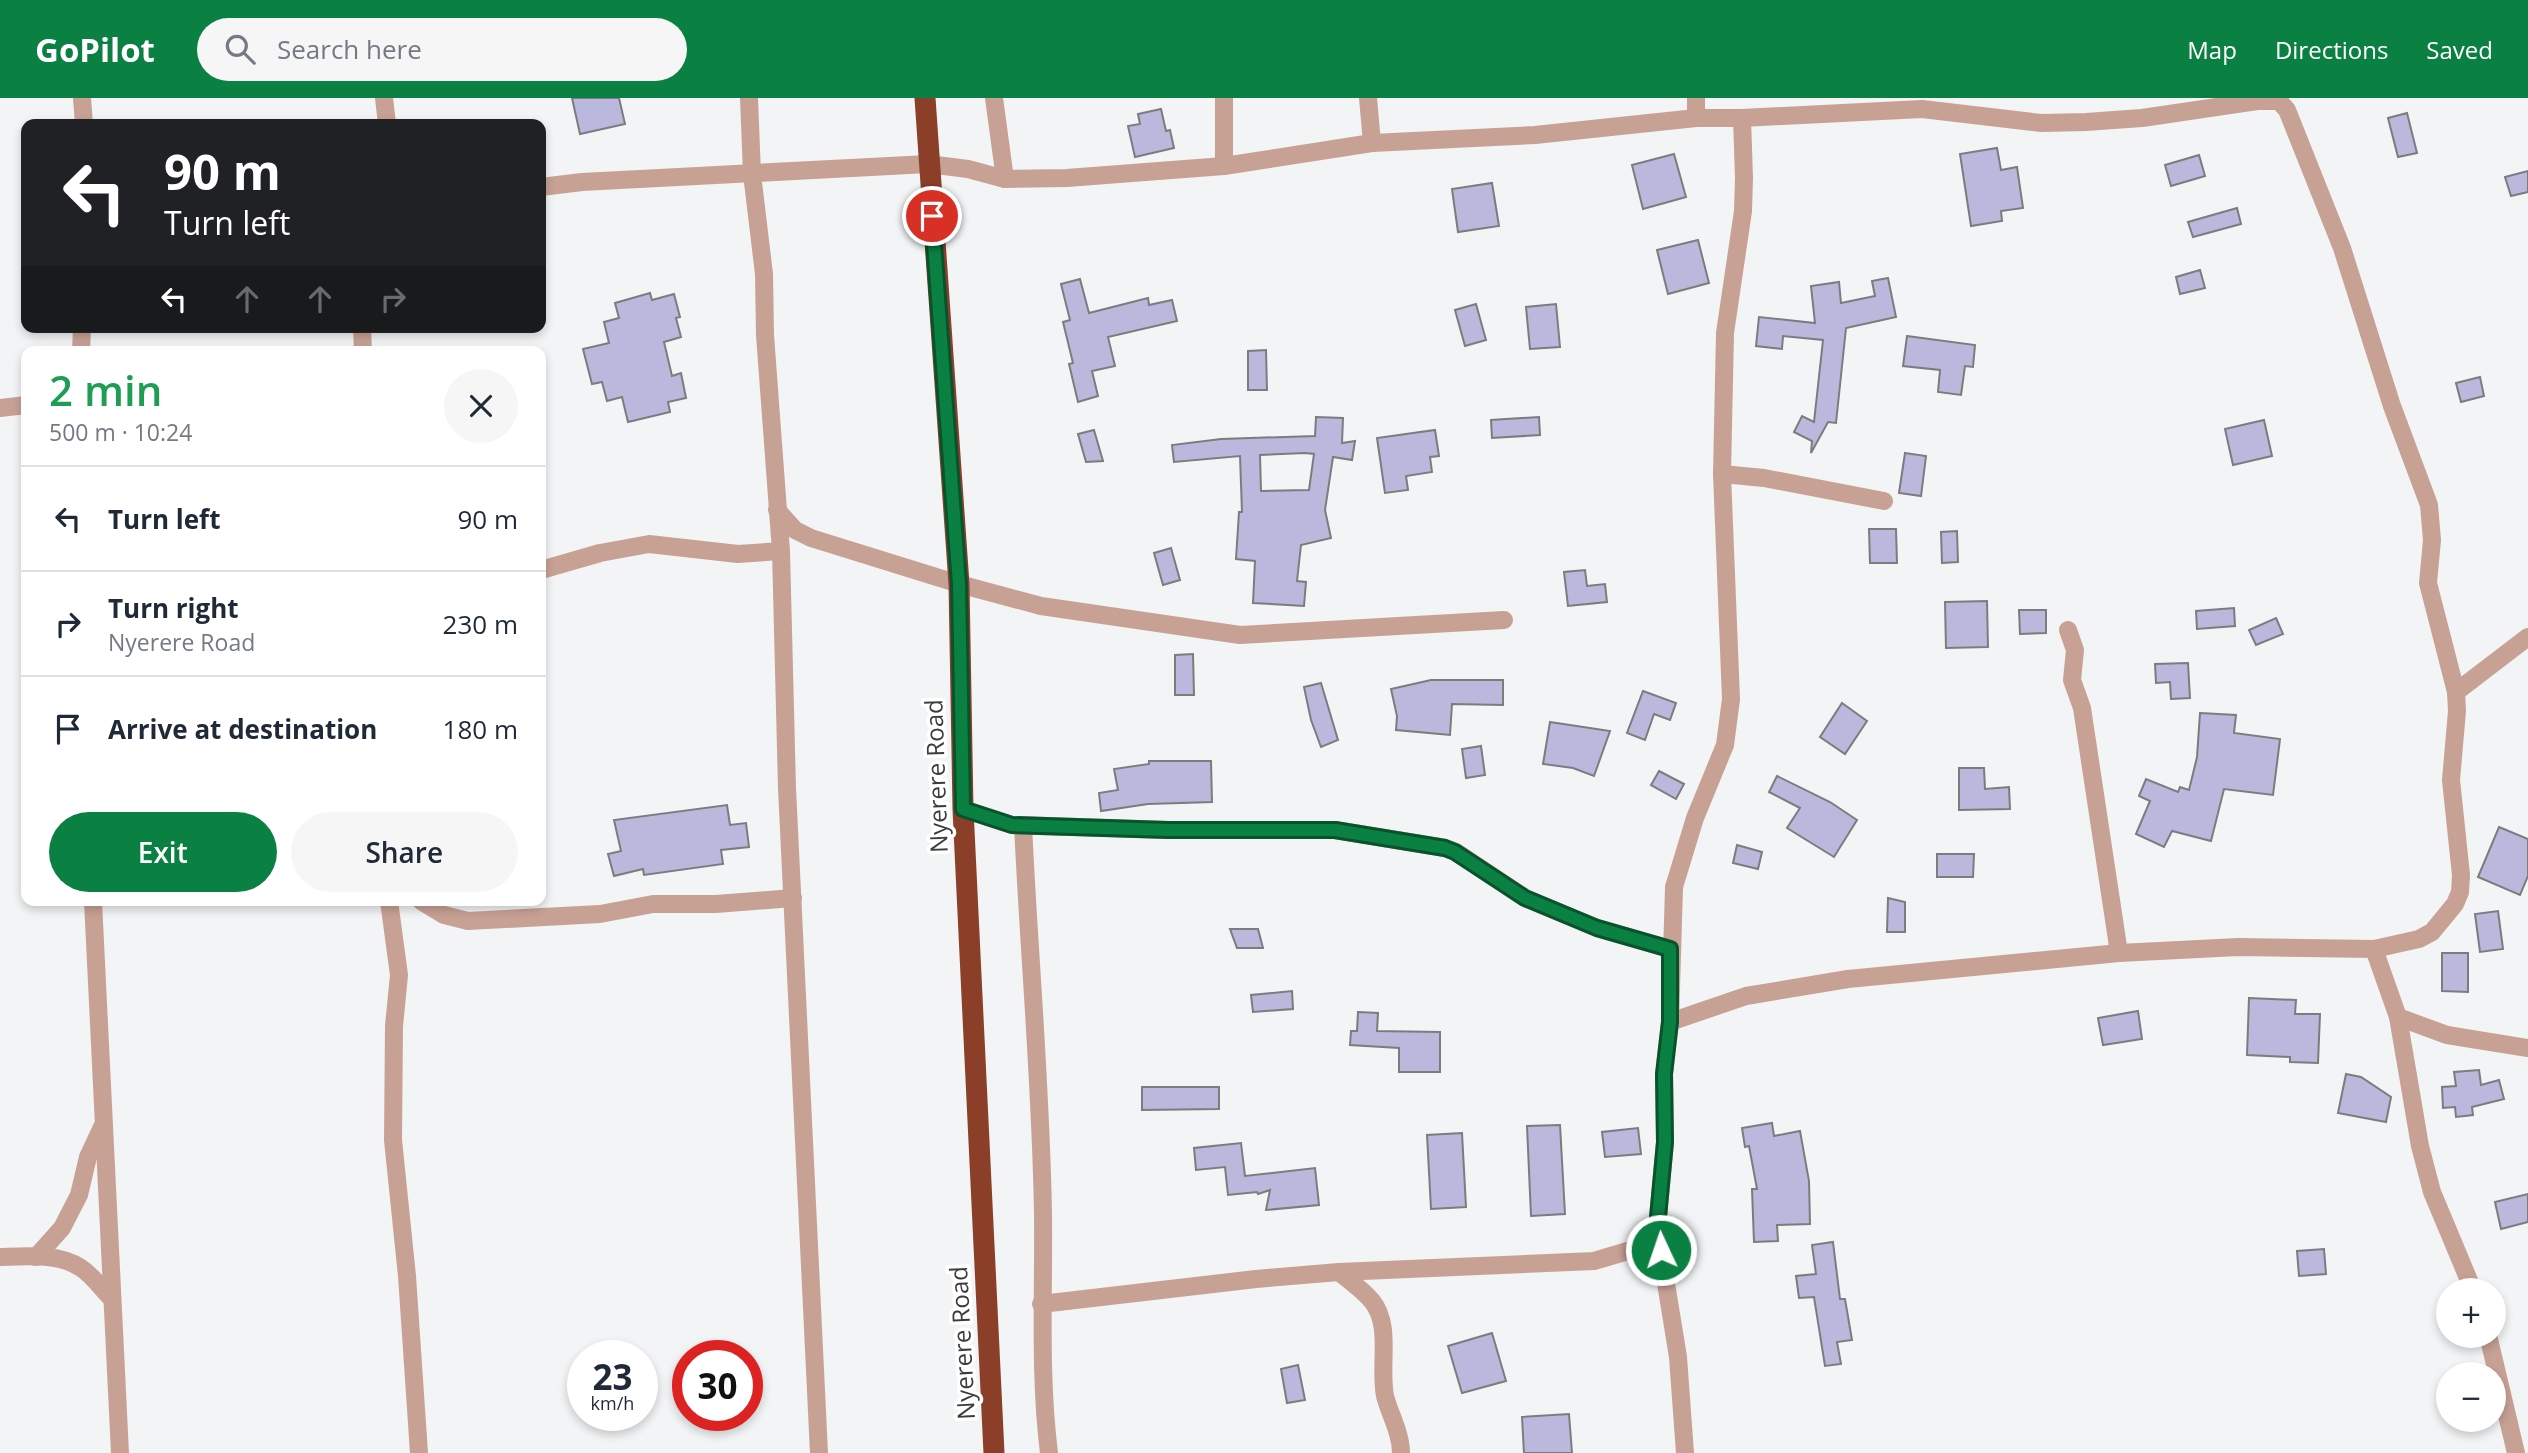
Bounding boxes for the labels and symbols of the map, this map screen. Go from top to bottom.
pin [902,186,962,246]
street label: Nyerere Road [916,699,955,853]
position arrow [1624,1213,1698,1287]
street label: Nyerere Road [941,1265,982,1421]
speed limit sign: 30 [672,1340,763,1431]

